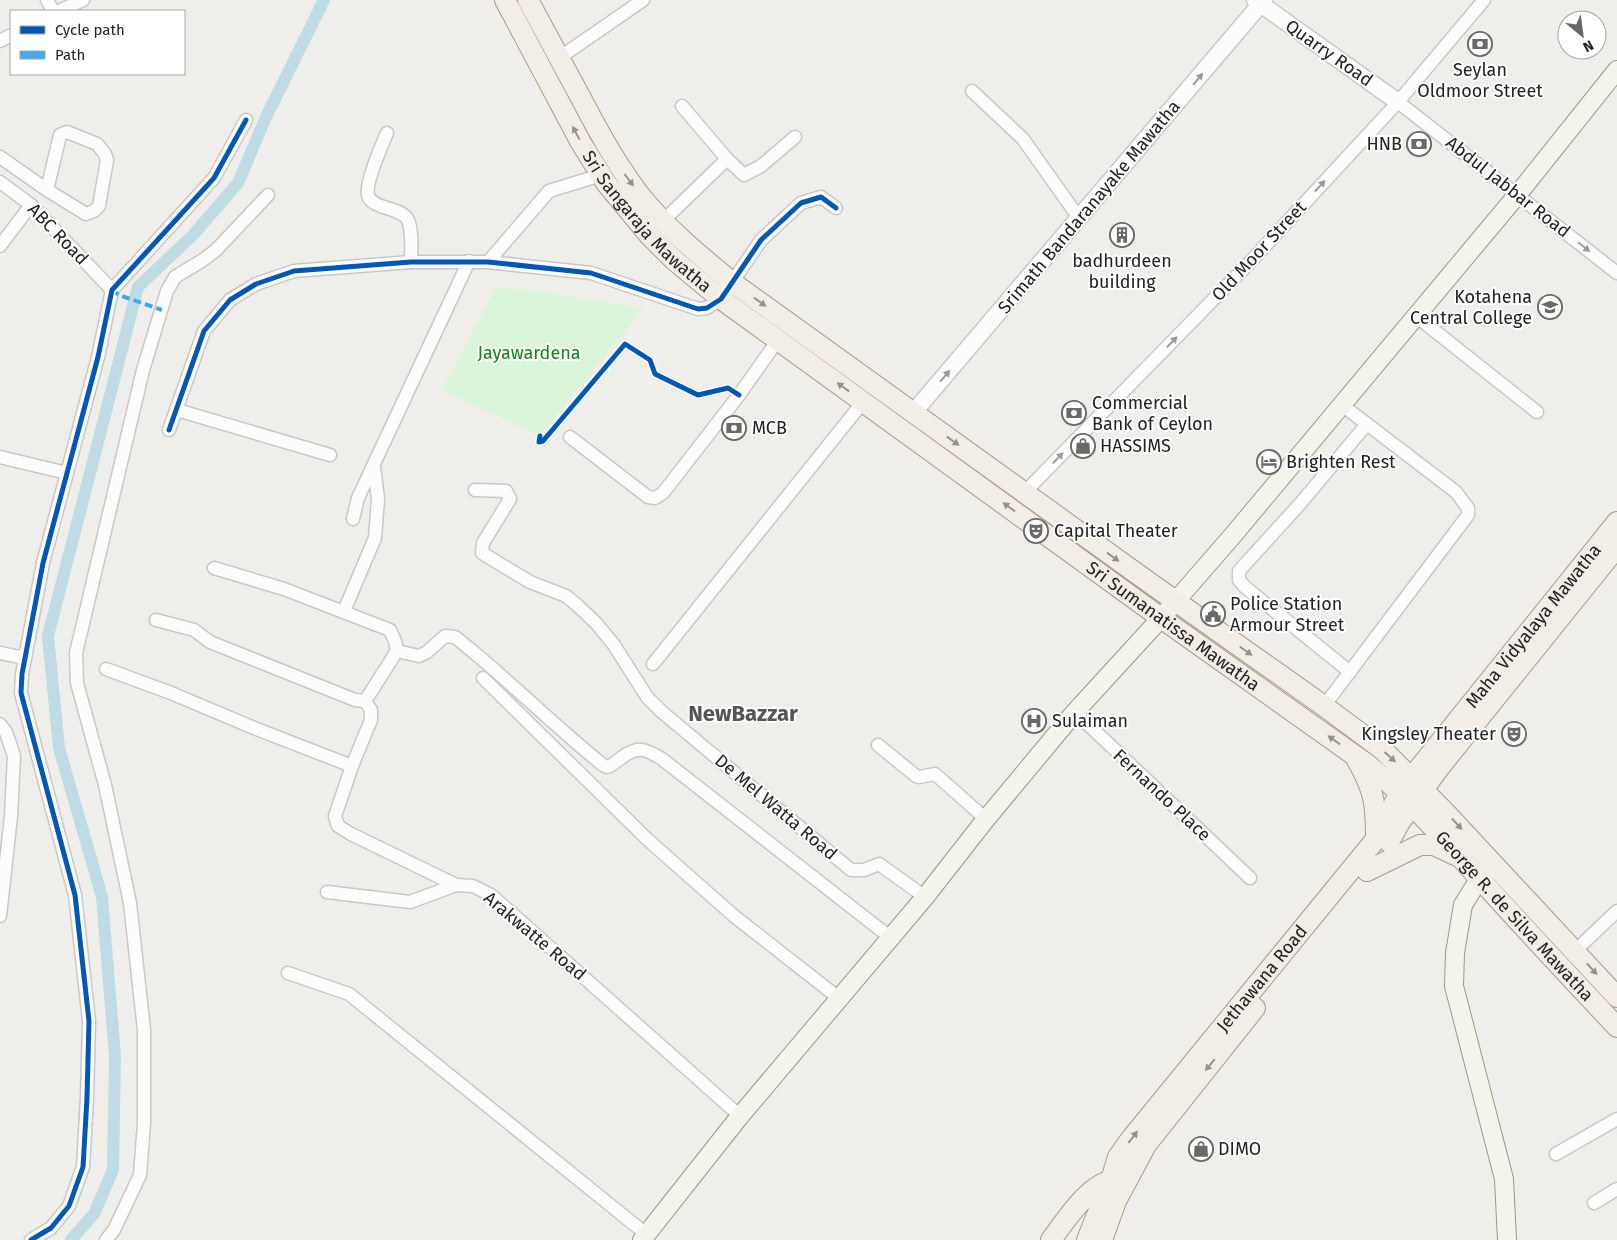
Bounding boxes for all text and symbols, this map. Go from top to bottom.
legend [10,10,185,75]
north arrow [1557,10,1607,60]
street label: Quarry Road [1281,15,1377,91]
text: Cycle path [55,21,125,39]
bank icon: Seylan Oldmoor Street [1467,31,1493,57]
text: N [1580,36,1596,56]
text: Path [55,46,85,64]
place label: Seylan Oldmoor Street [1417,59,1543,102]
one-way arrow [1192,72,1203,85]
street label: Srimath Bandaranayake Mawatha [993,96,1185,318]
one-way arrow [572,126,580,140]
bank icon: HNB [1406,131,1432,157]
street label: Abdul Jabbar Road [1441,132,1575,242]
place label: HNB [1367,133,1402,155]
street label: Sri Sangaraja Mawatha [577,146,716,297]
one-way arrow [623,173,634,186]
one-way arrow [1314,180,1326,192]
street label: Old Moor Street [1207,196,1311,306]
street label: ABC Road [23,198,93,270]
building icon: badhurdeen building [1109,222,1135,248]
one-way arrow [1577,241,1590,252]
place label: badhurdeen building [1072,250,1172,293]
place label: Kotahena Central College [1410,286,1532,329]
school or university icon: Kotahena Central College [1537,294,1563,320]
one-way arrow [753,297,767,307]
one-way arrow [1166,336,1178,348]
park label: Jayawardena [477,342,581,364]
one-way arrow [939,370,951,382]
one-way arrow [836,382,850,392]
place label: Commercial Bank of Ceylon [1092,392,1213,435]
bank icon: Commercial Bank of Ceylon [1061,400,1087,426]
bank icon: MCB [721,415,747,441]
place label: MCB [752,417,787,439]
shop icon: HASSIMS [1070,433,1096,459]
place label: HASSIMS [1100,435,1171,457]
one-way arrow [946,436,960,446]
hotel icon: Brighten Rest [1256,449,1282,475]
place label: Brighten Rest [1286,451,1396,473]
one-way arrow [1052,452,1064,464]
one-way arrow [1002,503,1015,513]
theatre icon: Capital Theater [1023,518,1049,544]
place label: Capital Theater [1054,520,1178,542]
street label: Maha Vidyalaya Mawatha [1461,540,1606,712]
one-way arrow [1106,551,1119,562]
street label: Sri Sumanatissa Mawatha [1082,557,1264,696]
place label: Police Station Armour Street [1230,593,1345,636]
public building icon: Police Station Armour Street [1200,601,1226,627]
one-way arrow [1239,646,1252,656]
district label: NewBazzar [688,700,798,727]
hospital icon: Sulaiman [1021,708,1047,734]
place label: Sulaiman [1052,710,1128,732]
theatre icon: Kingsley Theater [1501,721,1527,747]
place label: Kingsley Theater [1361,723,1496,745]
one-way arrow [1327,735,1341,745]
street label: Fernando Place [1109,744,1215,846]
street label: De Mel Watta Road [710,749,842,865]
one-way arrow [1384,751,1396,763]
one-way arrow [1451,818,1463,830]
street label: George R. de Silva Mawatha [1431,826,1598,1006]
street label: Arakwatte Road [479,887,591,985]
street label: Jethawana Road [1212,921,1312,1036]
one-way arrow [1586,963,1597,976]
one-way arrow [1205,1058,1215,1072]
one-way arrow [1127,1131,1138,1144]
shop icon: DIMO [1188,1136,1214,1162]
place label: DIMO [1218,1138,1261,1160]

